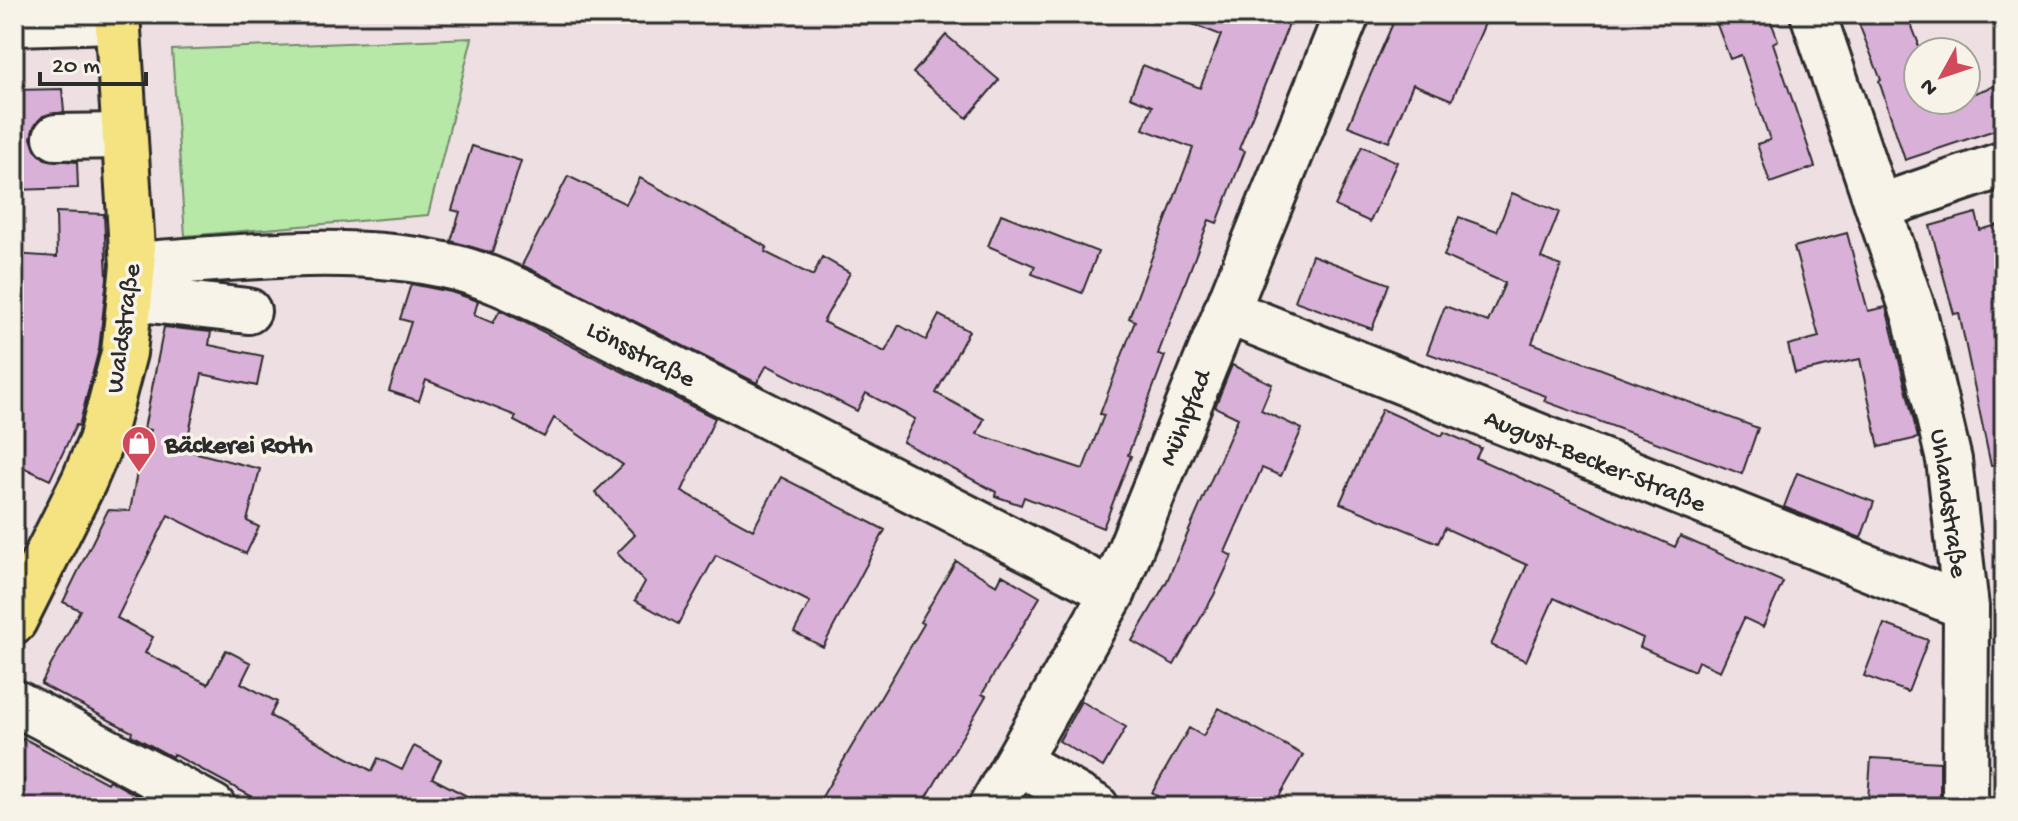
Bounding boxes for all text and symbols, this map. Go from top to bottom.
scale bar [40,36,146,86]
north arrow [1902,36,1982,116]
text: 20 m [52,53,100,82]
text: N [1915,72,1944,100]
street label: Waldstraße [101,261,150,395]
street label: Lönsstraße [580,315,700,397]
street label: Mühlpfad [1154,365,1221,471]
street label: August-Becker-Straße [1479,405,1710,522]
shop icon: Bäckerei Roth [120,424,158,474]
street label: Uhlandstraße [1921,427,1972,581]
place label: Bäckerei Roth [164,432,313,463]

